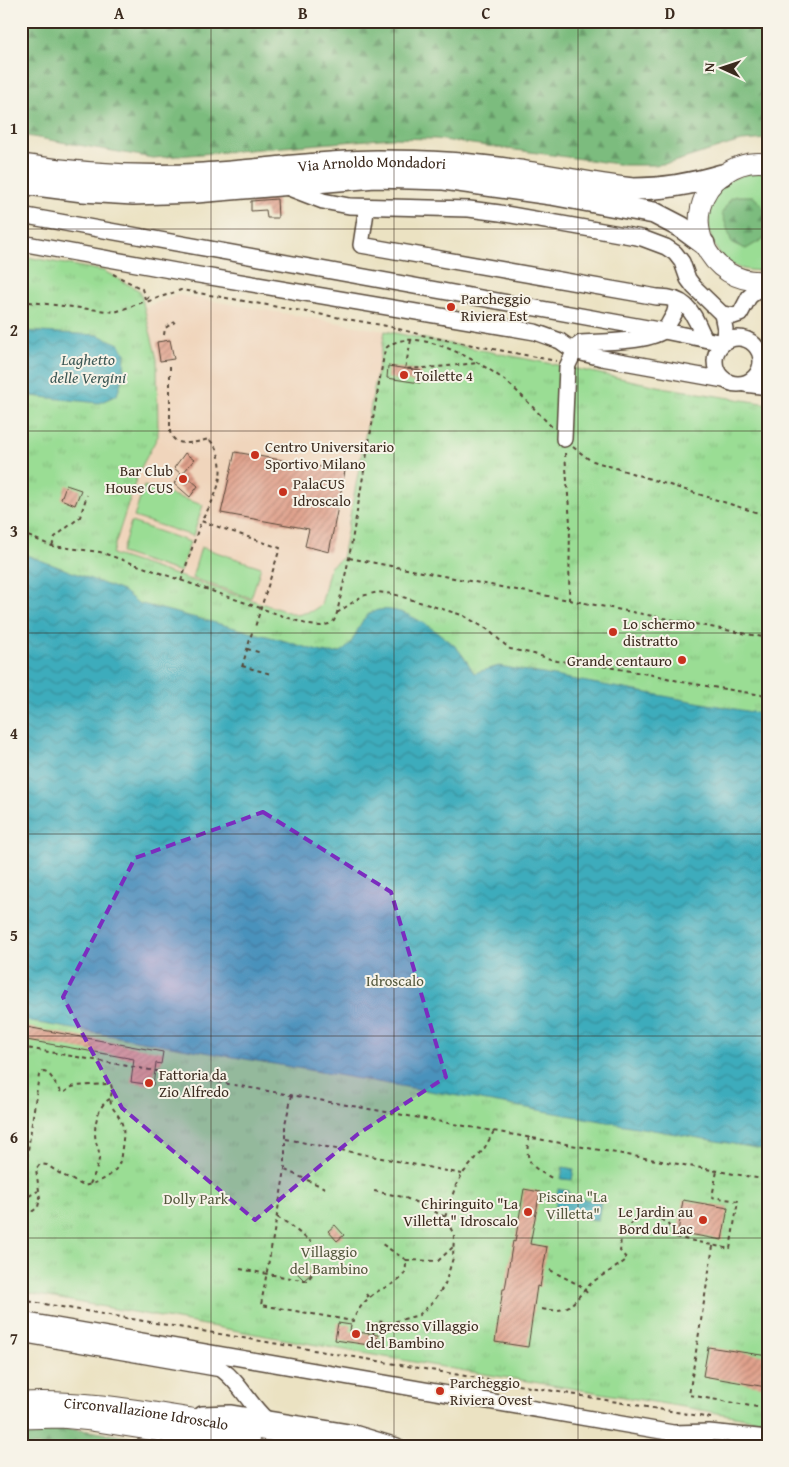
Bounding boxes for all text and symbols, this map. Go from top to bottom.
text: A [114,1,125,25]
text: B [298,1,308,25]
text: C [481,1,491,25]
text: D [665,1,675,25]
north arrow [696,42,746,92]
text: N [699,61,719,73]
text: 1 [10,116,18,140]
street label: Via Arnoldo Mondadori [297,150,447,176]
place label: Parcheggio Riviera Est [461,288,531,326]
marker: Parcheggio Riviera Est [445,301,457,313]
text: 2 [10,318,18,342]
water label: Laghetto delle Vergini [50,347,126,389]
place label: Toilette 4 [414,365,473,386]
marker: Toilette 4 [398,369,410,381]
place label: Centro Universitario Sportivo Milano [265,436,395,474]
marker: Centro Universitario Sportivo Milano [249,449,261,461]
place label: Bar Club House CUS [106,460,173,498]
marker: Bar Club House CUS [177,473,189,485]
place label: PalaCUS Idroscalo [293,473,351,511]
marker: PalaCUS Idroscalo [277,486,289,498]
text: 3 [10,519,18,543]
place label: Lo schermo distratto [623,613,696,651]
marker: Lo schermo distratto [607,626,619,638]
place label: Grande centauro [567,650,672,671]
marker: Grande centauro [676,654,688,666]
text: 4 [10,721,18,745]
text: 5 [10,923,18,947]
park label: Idroscalo [366,970,424,991]
place label: Fattoria da Zio Alfredo [159,1064,229,1102]
marker: Fattoria da Zio Alfredo [143,1077,155,1089]
text: 6 [10,1125,18,1149]
park label: Piscina "La Villetta" [539,1186,607,1224]
park label: Dolly Park [164,1188,229,1209]
place label: Chiringuito "La Villetta" Idroscalo [403,1193,518,1231]
place label: Le Jardin au Bord du Lac [618,1201,694,1239]
marker: Chiringuito "La Villetta" Idroscalo [522,1206,534,1218]
marker: Le Jardin au Bord du Lac [697,1214,709,1226]
park label: Villaggio del Bambino [290,1241,369,1279]
place label: Ingresso Villaggio del Bambino [366,1315,479,1353]
text: 7 [10,1326,18,1350]
marker: Ingresso Villaggio del Bambino [350,1328,362,1340]
place label: Parcheggio Riviera Ovest [450,1372,533,1410]
marker: Parcheggio Riviera Ovest [434,1385,446,1397]
street label: Circonvallazione Idroscalo [63,1391,230,1435]

